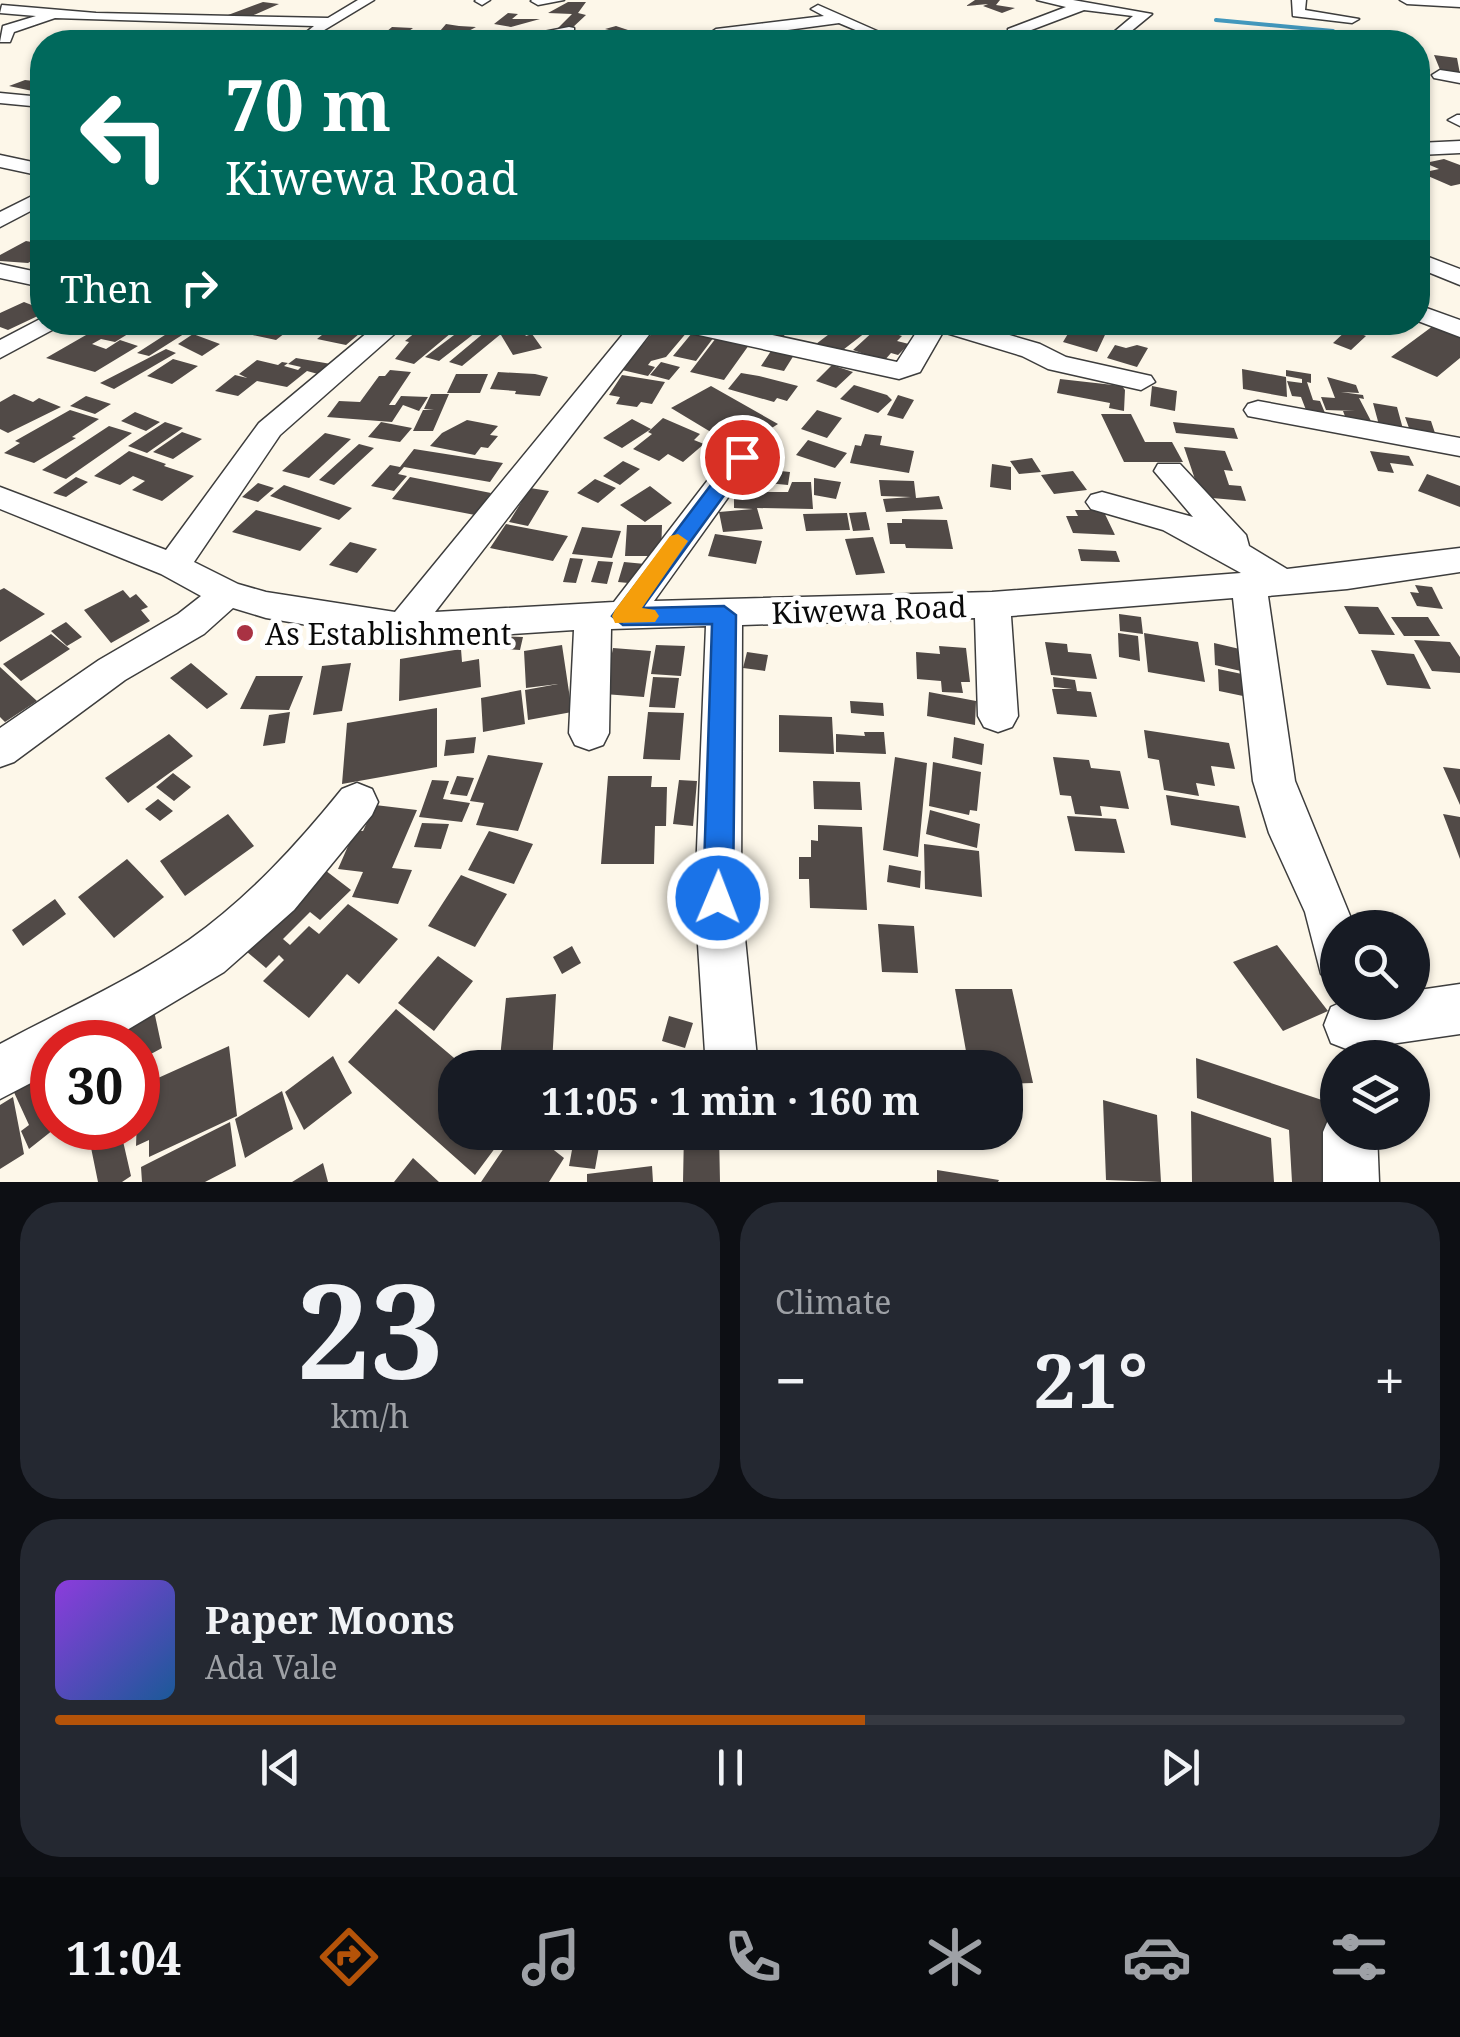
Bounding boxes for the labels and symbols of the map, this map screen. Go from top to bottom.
pin [700,415,785,500]
street label: Kiwewa Road [771,585,967,633]
place label: As Establishment [265,613,511,654]
marker: As Establishment [234,622,256,644]
position arrow [666,846,770,950]
speed limit sign: 30 [30,1020,160,1150]

